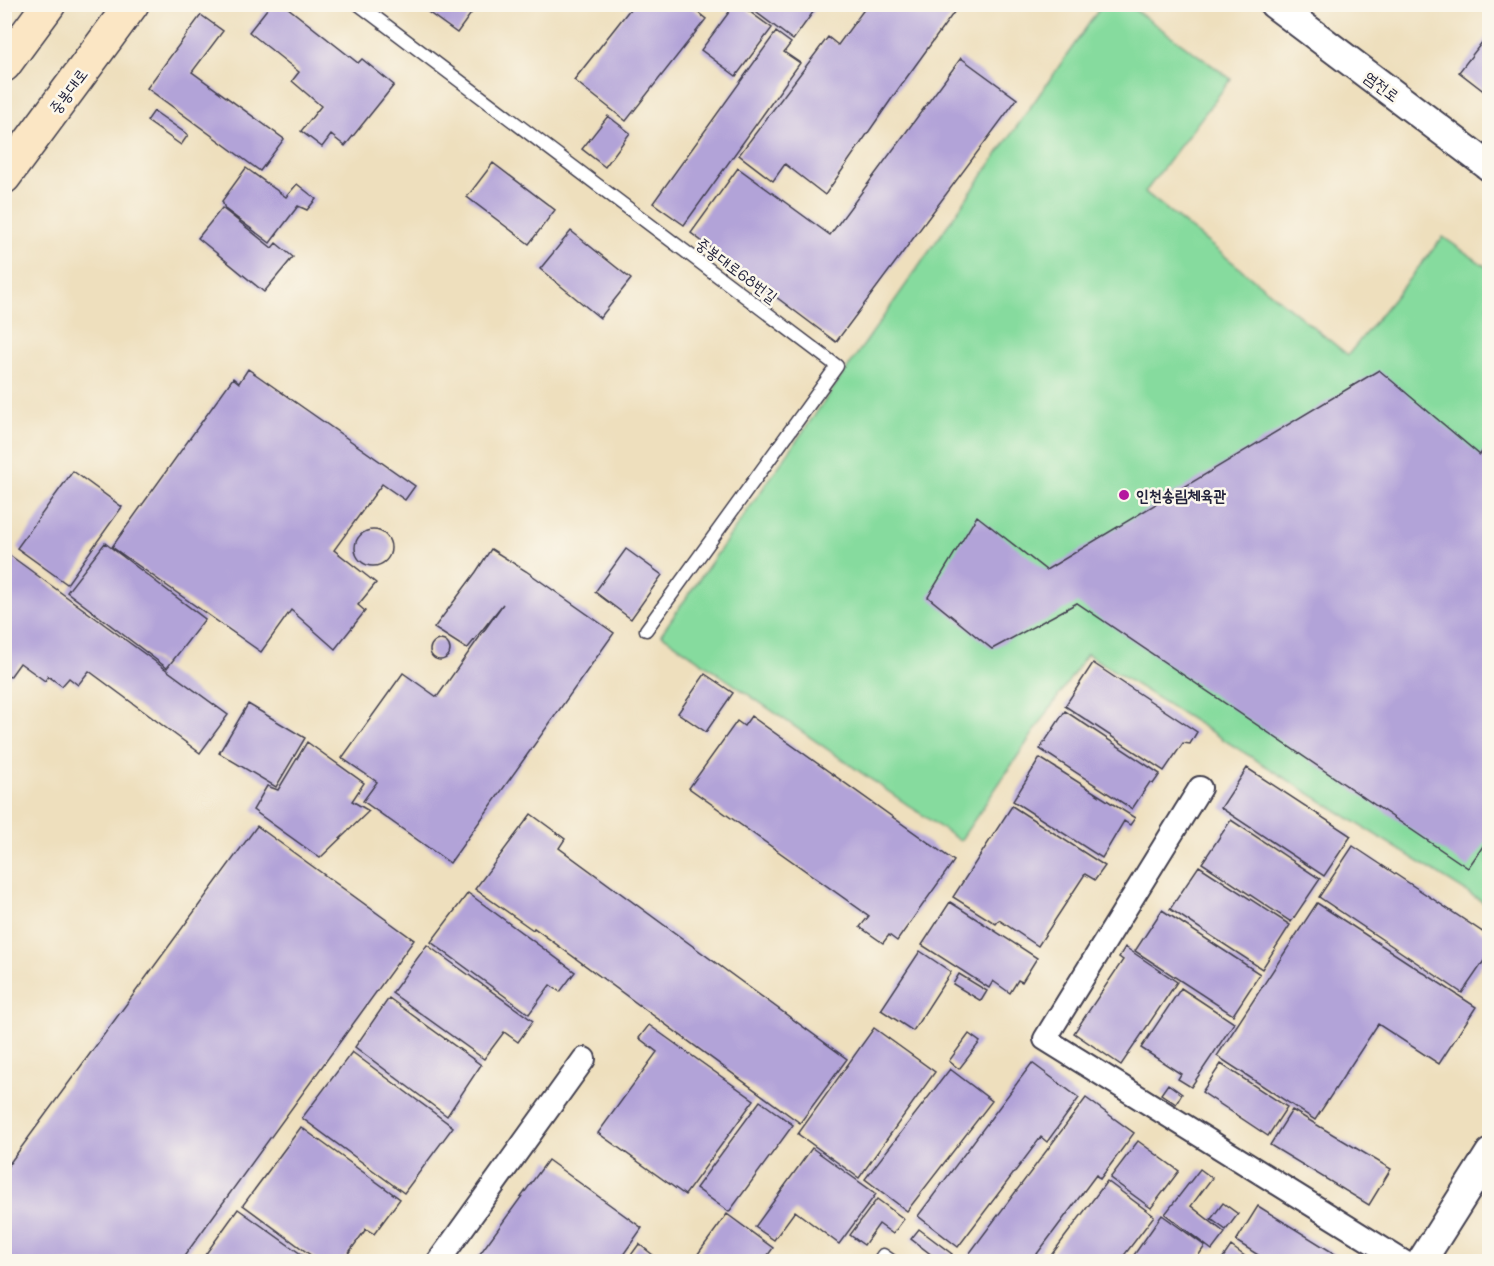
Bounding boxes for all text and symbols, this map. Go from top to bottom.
street label: 중봉대로 [44,64,91,118]
street label: 염전로 [1361,66,1404,106]
street label: 중봉대로68번길 [692,232,782,307]
place label: 인천송림체육관 [1136,484,1226,505]
marker: 인천송림체육관 [1117,488,1131,502]

